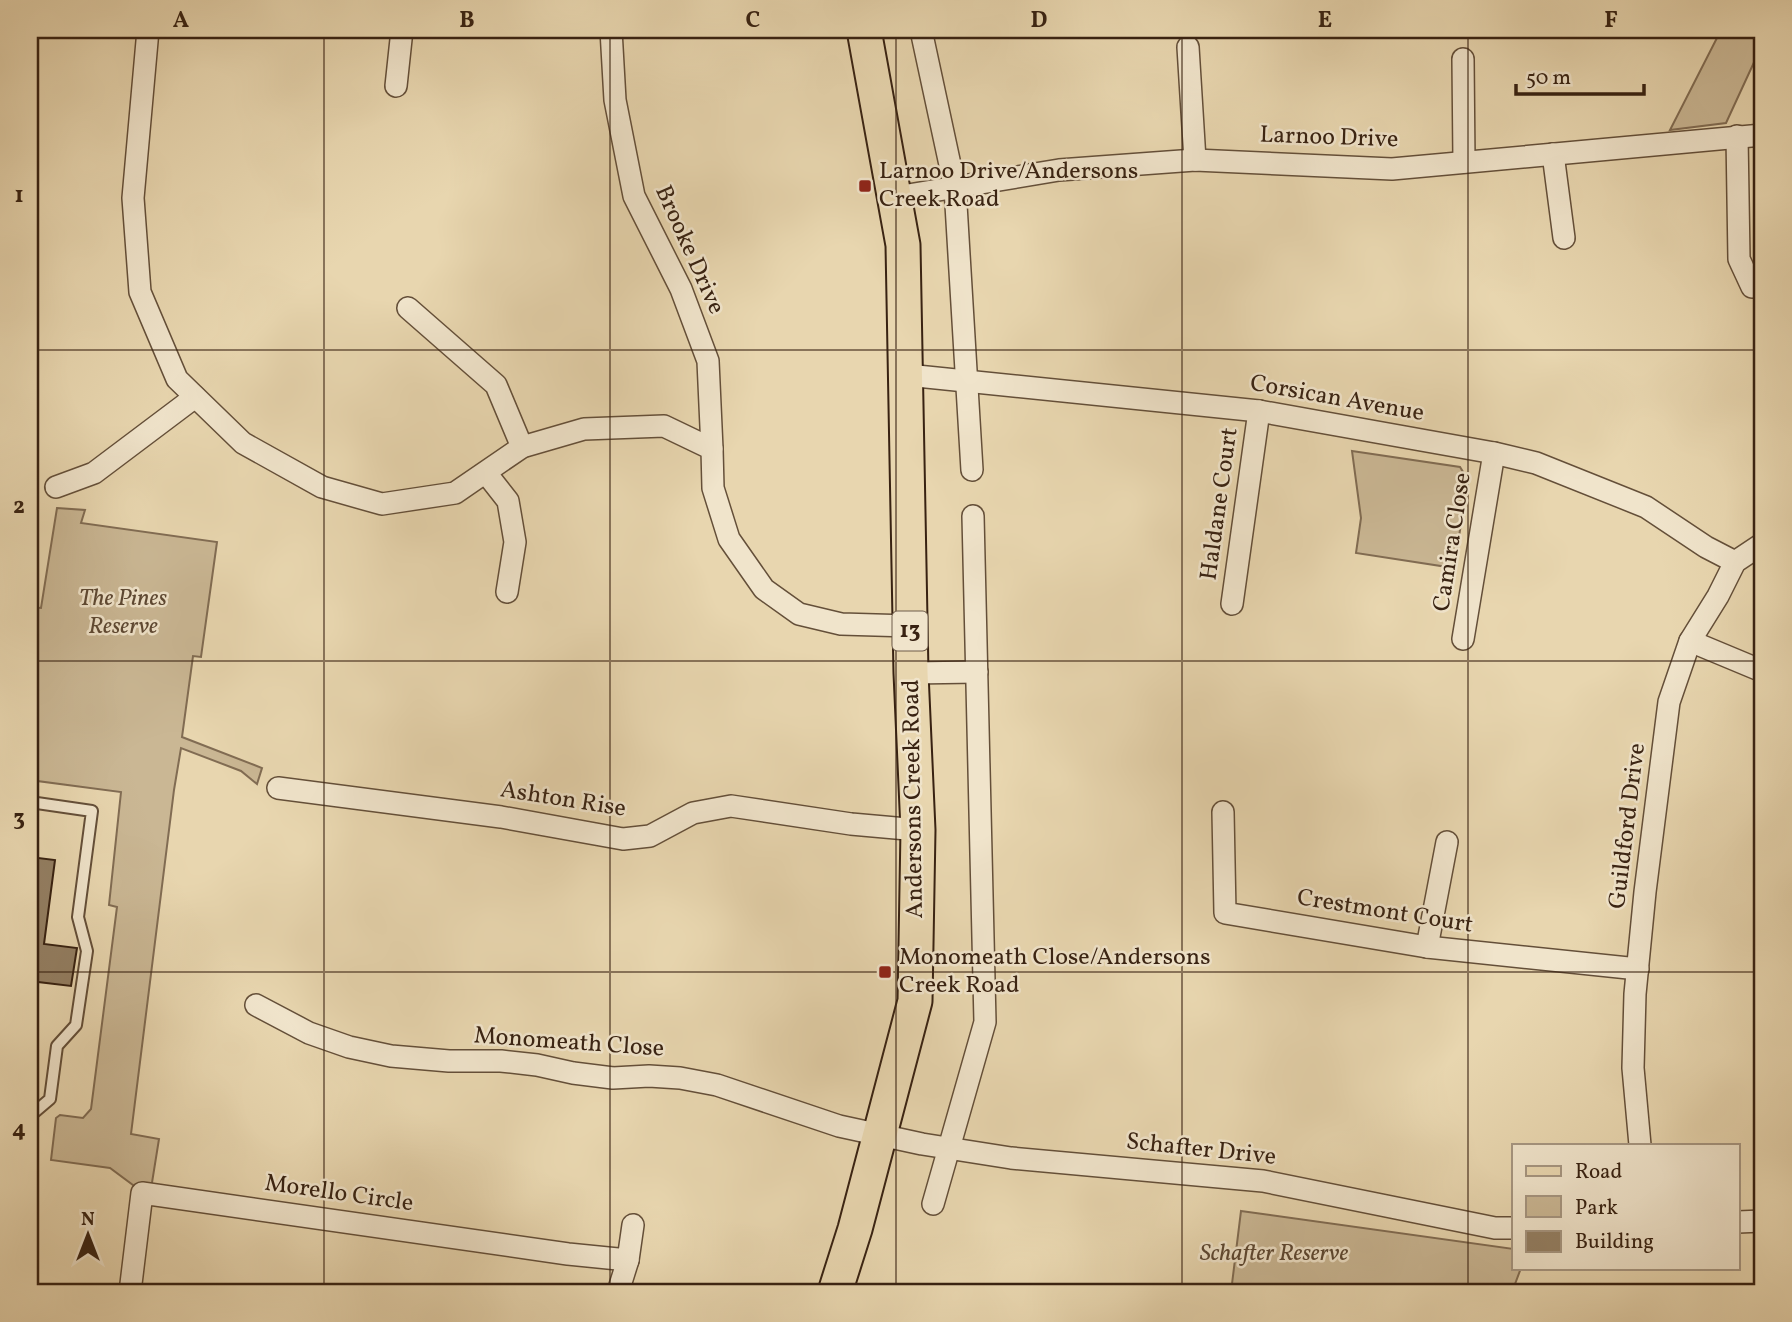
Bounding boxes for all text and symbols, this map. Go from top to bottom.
text: A [173,5,189,37]
text: B [459,5,475,37]
text: C [746,5,760,37]
text: D [1031,5,1048,37]
text: E [1318,5,1332,37]
text: F [1604,5,1618,37]
scale bar [1516,52,1643,96]
text: 50 m [1526,64,1571,93]
street label: Larnoo Drive [1259,119,1399,157]
place label: Larnoo Drive/Andersons Creek Road [879,155,1138,217]
marker: Larnoo Drive/Andersons Creek Road [857,178,873,194]
text: 1 [14,180,24,212]
street label: Brooke Drive [645,180,733,320]
street label: Corsican Avenue [1247,367,1427,431]
street label: Haldane Court [1192,426,1248,582]
street label: Camira Close [1425,470,1481,614]
text: 2 [13,491,25,523]
park label: The Pines Reserve [79,582,167,644]
road number: 13 [892,611,928,650]
street label: Andersons Creek Road [895,679,933,919]
street label: Guildford Drive [1601,741,1655,911]
street label: Ashton Rise [498,773,628,827]
text: 3 [13,803,25,835]
street label: Crestmont Court [1295,881,1475,943]
place label: Monomeath Close/Andersons Creek Road [899,941,1210,1003]
marker: Monomeath Close/Andersons Creek Road [877,964,893,980]
street label: Monomeath Close [473,1019,665,1067]
text: 4 [12,1114,26,1146]
street label: Schafter Drive [1124,1125,1278,1175]
legend [1512,1144,1740,1270]
text: Road [1575,1158,1622,1187]
street label: Morello Circle [263,1167,415,1221]
text: Park [1575,1194,1618,1223]
north arrow [52,1200,122,1270]
text: N [81,1207,95,1233]
text: Building [1575,1228,1654,1257]
park label: Schafter Reserve [1200,1237,1349,1271]

